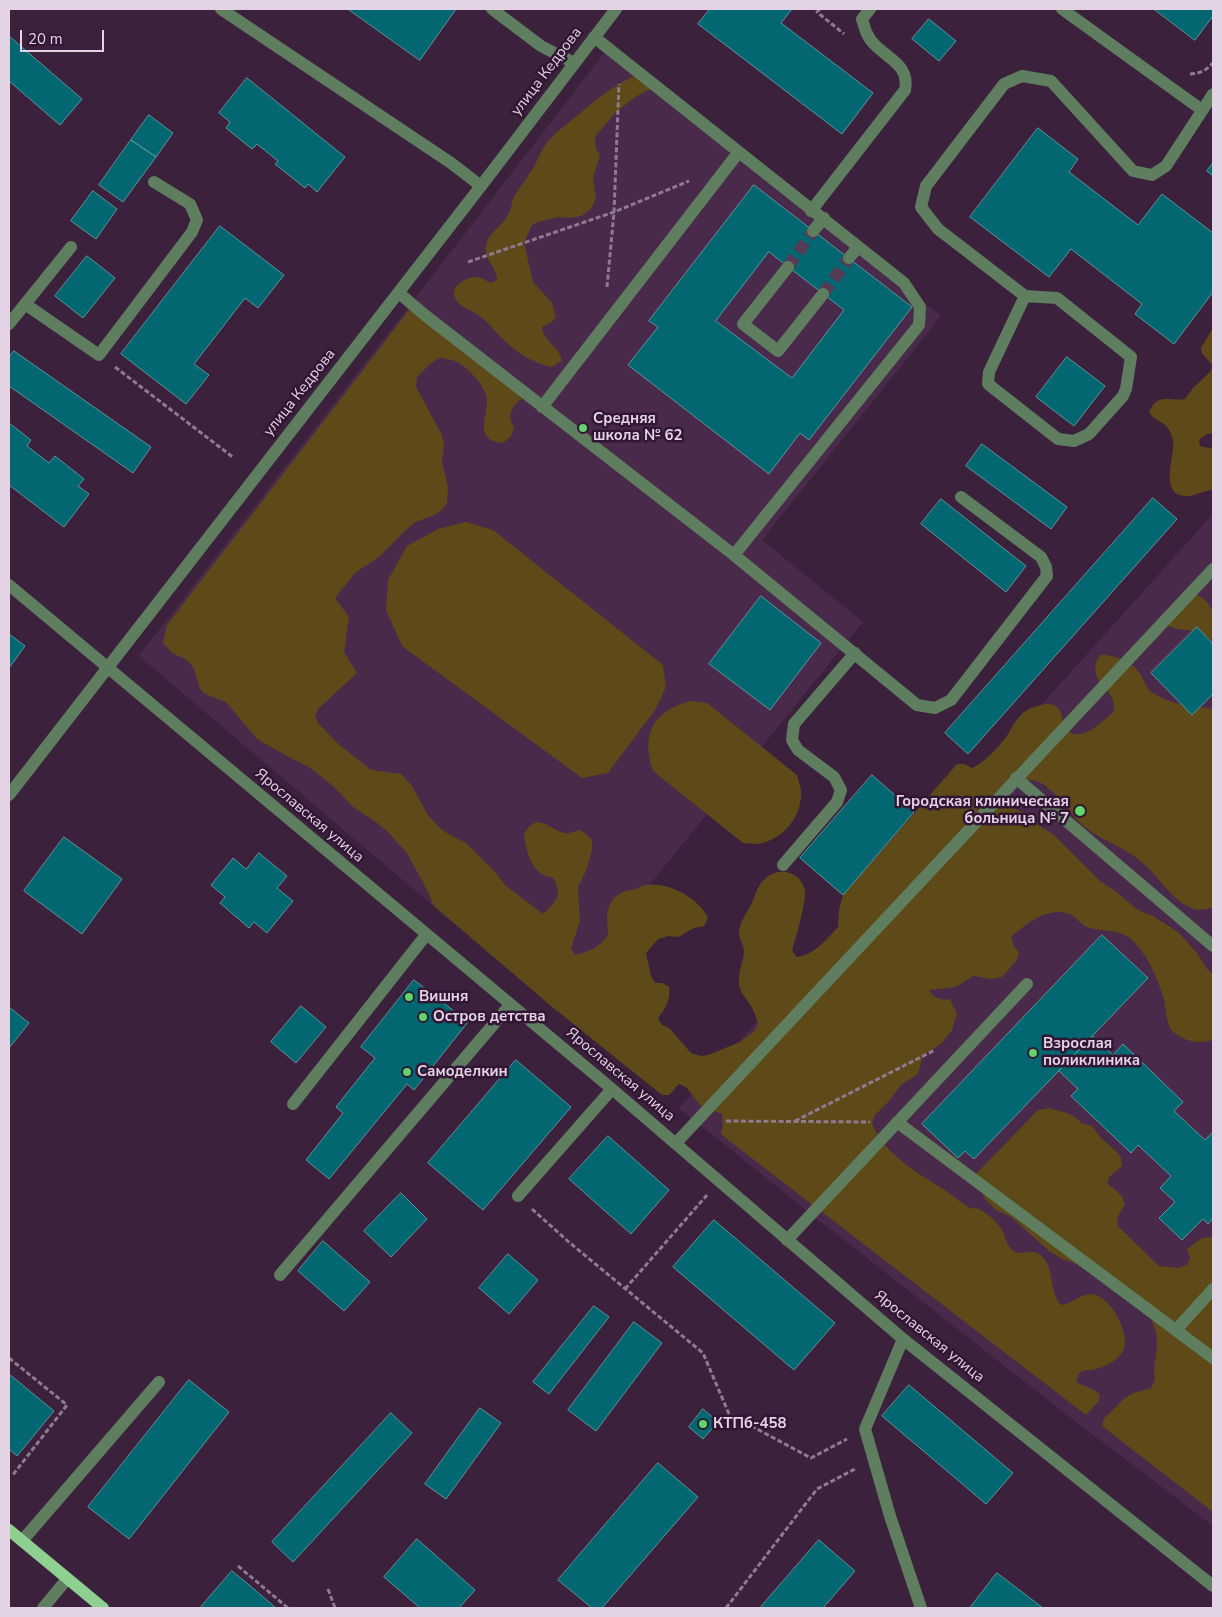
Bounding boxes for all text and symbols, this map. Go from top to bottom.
scale bar [22,20,106,52]
street label: улица Кедрова [508,24,586,120]
text: 20 m [28,29,63,49]
street label: улица Кедрова [260,346,340,440]
place label: Средняя школа № 62 [593,410,683,445]
marker: Средняя школа № 62 [577,422,589,434]
street label: Ярославская улица [251,765,367,867]
place label: Городская клиническая больница № 7 [896,793,1069,828]
marker: Городская клиническая больница № 7 [1073,804,1087,818]
place label: Вишня [419,988,468,1006]
marker: Вишня [403,991,415,1003]
place label: Остров детства [433,1008,546,1026]
marker: Остров детства [417,1011,429,1023]
street label: Ярославская улица [562,1024,678,1126]
place label: Взрослая поликлиника [1043,1035,1140,1070]
marker: Взрослая поликлиника [1027,1047,1039,1059]
place label: Самоделкин [417,1063,508,1081]
marker: Самоделкин [401,1066,413,1078]
street label: Ярославская улица [870,1287,988,1387]
place label: КТПб-458 [713,1415,787,1433]
marker: КТПб-458 [697,1418,709,1430]

